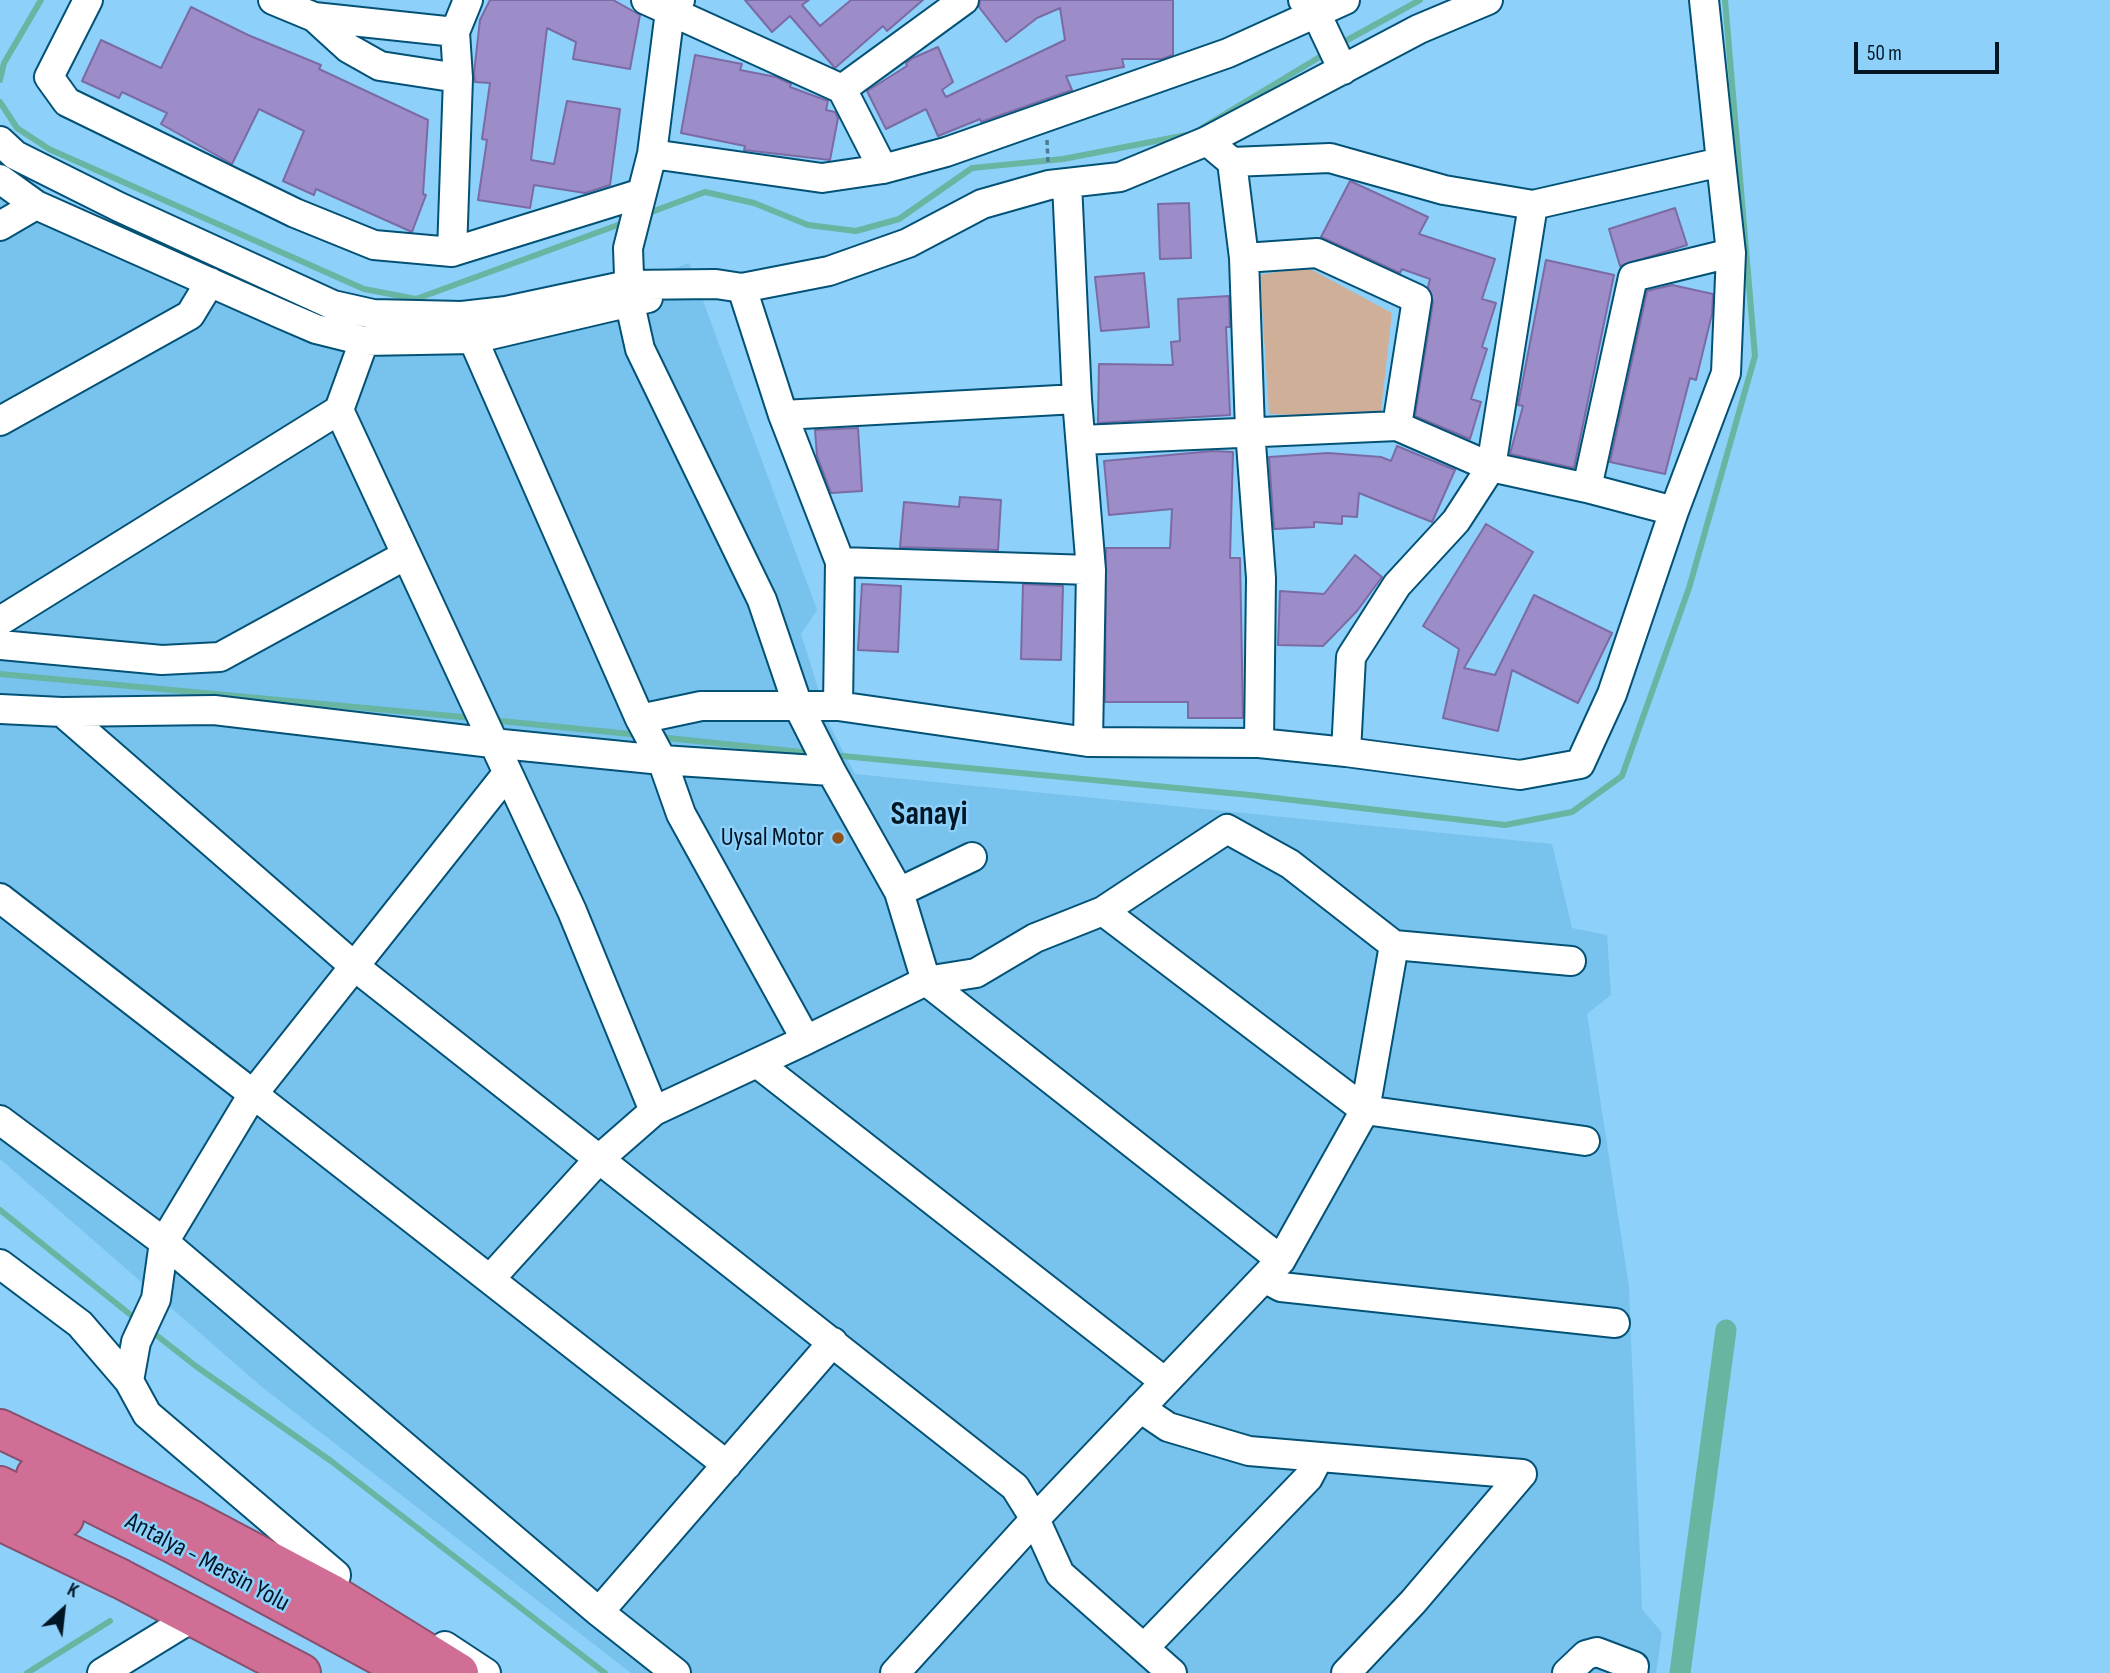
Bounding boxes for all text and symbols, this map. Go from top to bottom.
scale bar [1858,28,2003,72]
text: 50 m [1867,41,1902,66]
district label: Sanayi [891,796,967,836]
place label: Uysal Motor [721,822,824,854]
marker: Uysal Motor [830,830,846,846]
street label: Antalya - Mersin Yolu [120,1507,294,1619]
north arrow [28,1575,98,1645]
text: K [63,1578,82,1603]

